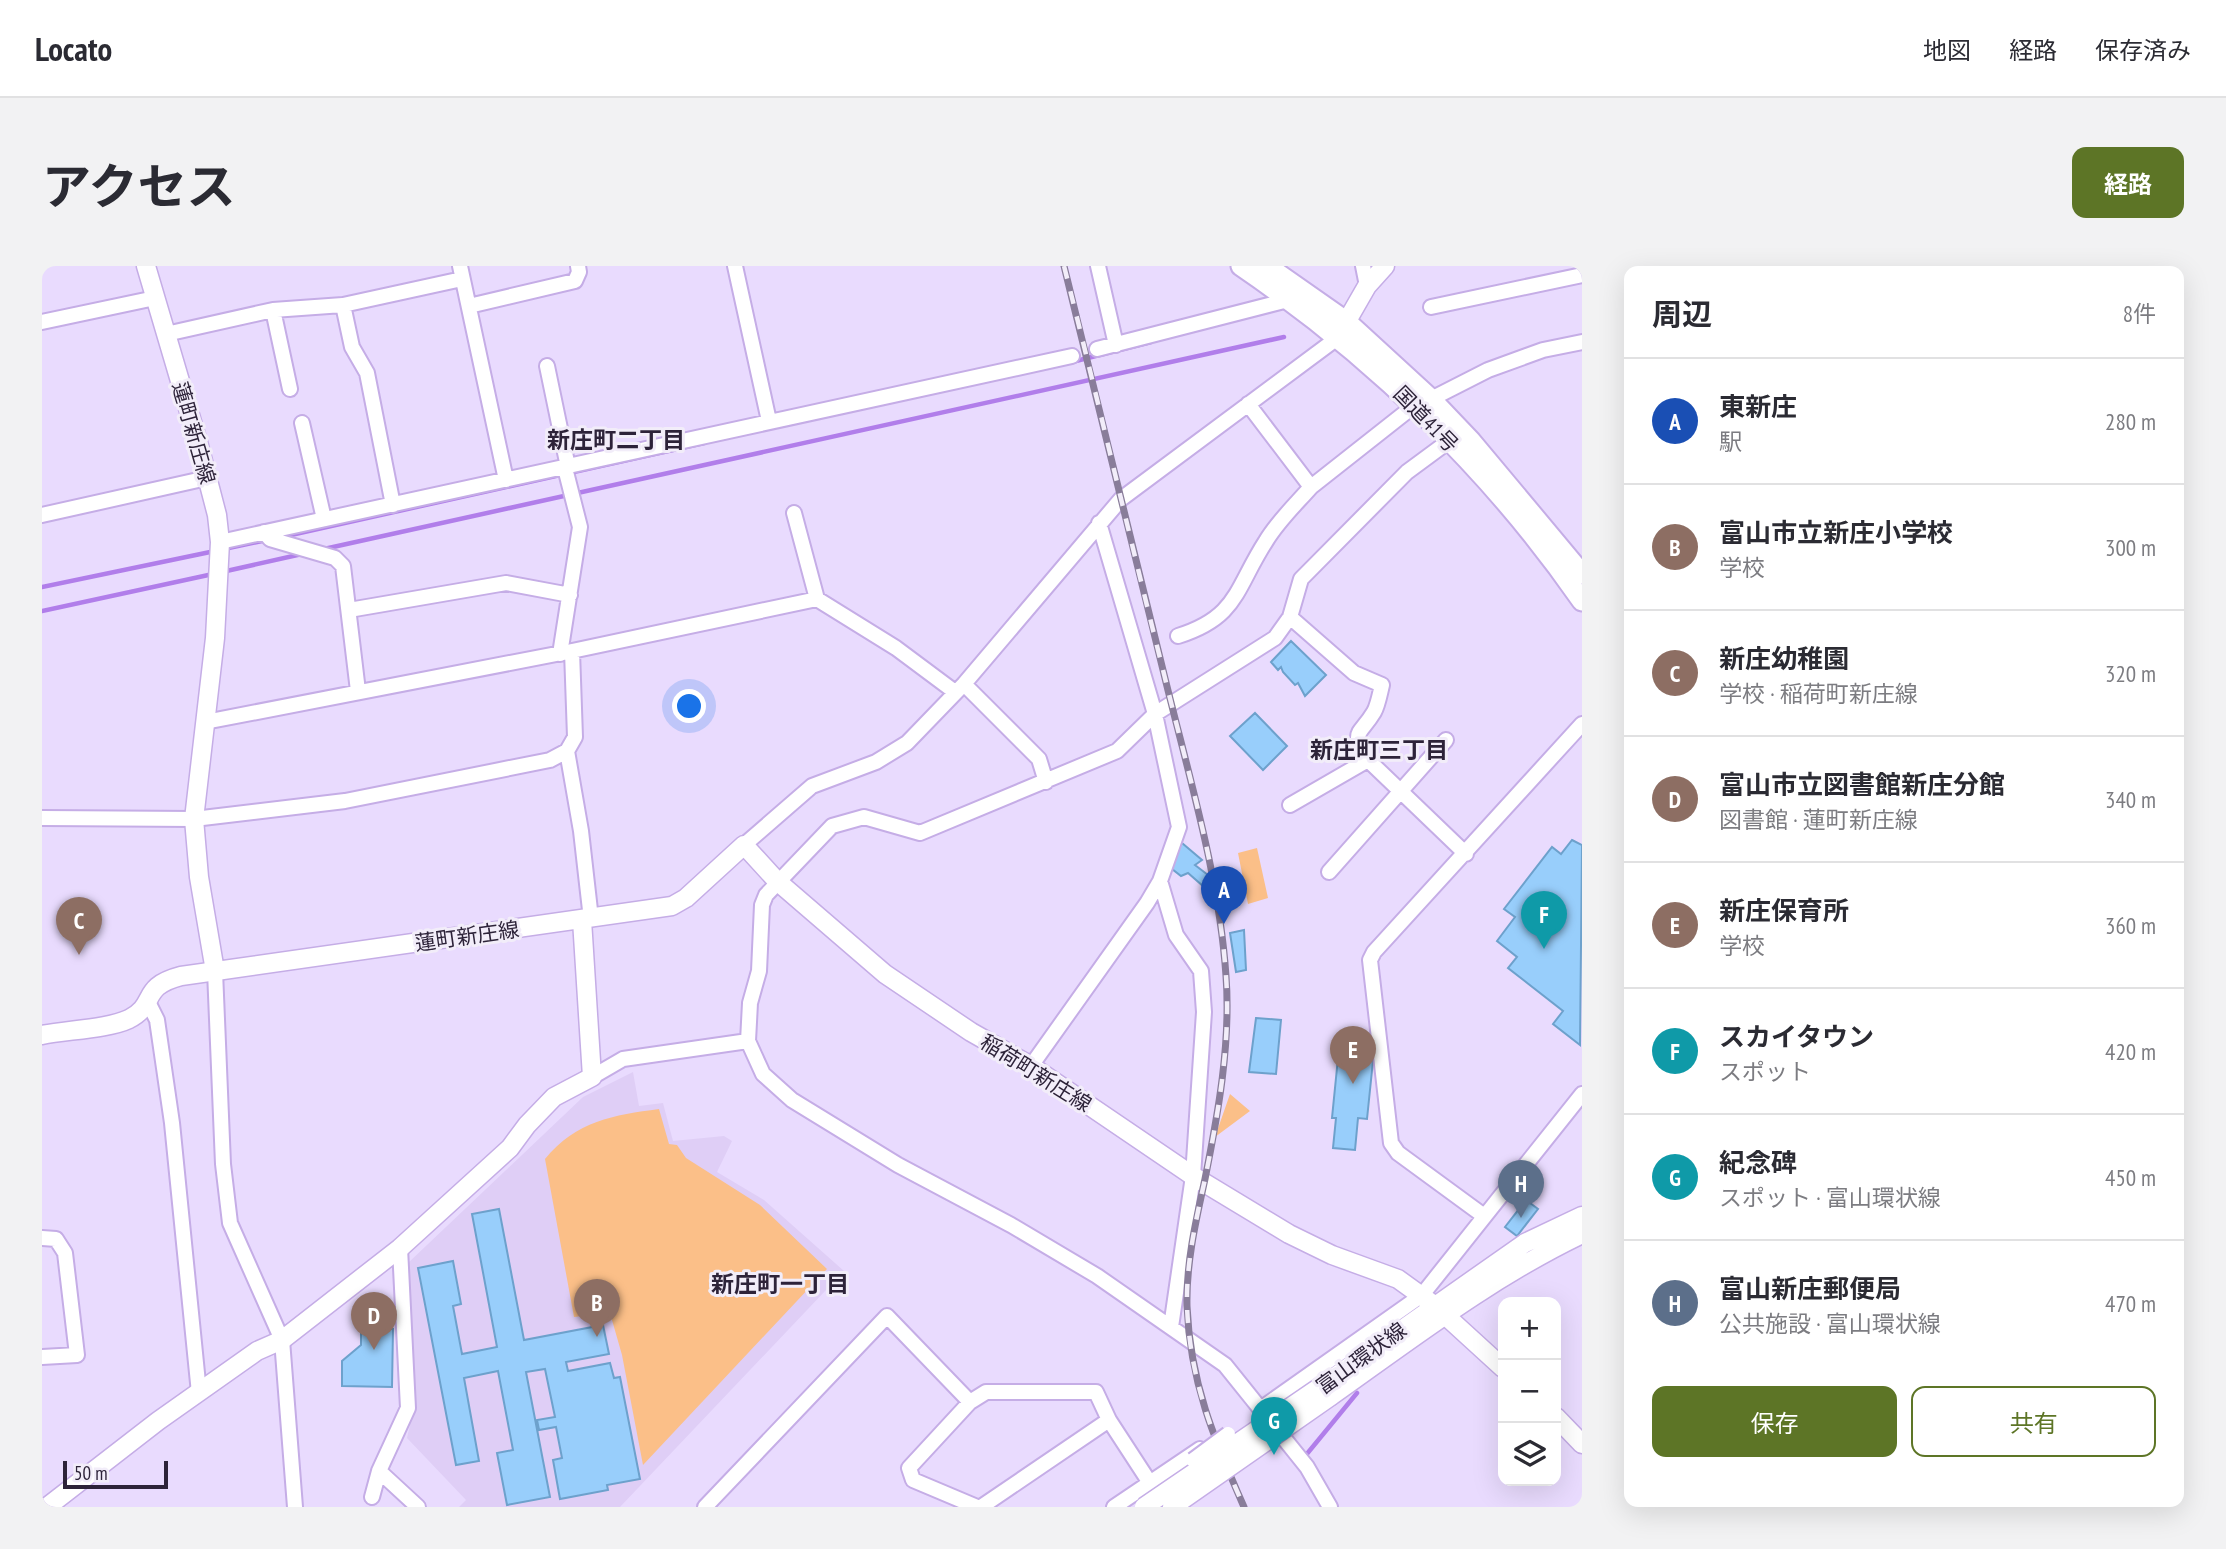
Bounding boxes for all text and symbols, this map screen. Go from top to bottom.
text: Locato [35,27,112,70]
text: 地図 [1923,35,1971,66]
text: 経路 [2009,35,2057,66]
text: 保存済み [2095,35,2191,66]
button: 経路 [2072,147,2184,218]
text: アクセス [42,154,236,218]
text: 周辺 [1652,294,1712,333]
text: 8件 [2123,299,2156,328]
street label: 蓮町新庄線 [167,379,221,487]
street label: 国道41号 [1388,380,1464,458]
text: 東新庄 [1719,390,1797,423]
text: A [1669,407,1681,436]
text: 280 m [2105,407,2156,436]
district label: 新庄町二丁目 [547,425,685,454]
text: 駅 [1719,427,1742,456]
text: 富山市立新庄小学校 [1719,516,1953,549]
text: B [1669,533,1681,562]
text: 300 m [2105,533,2156,562]
text: 学校 [1719,553,1765,582]
text: 新庄幼稚園 [1719,642,1849,675]
text: C [1670,659,1680,688]
text: 320 m [2105,659,2156,688]
text: 学校 · 稲荷町新庄線 [1719,679,1918,708]
your location [672,689,706,723]
district label: 新庄町三丁目 [1310,735,1448,764]
text: 富山市立図書館新庄分館 [1719,768,2005,801]
text: D [1669,785,1681,814]
text: 340 m [2105,785,2156,814]
text: 図書館 · 蓮町新庄線 [1719,805,1918,834]
pin: A [1201,866,1247,924]
pin: F [1521,891,1567,949]
text: 新庄保育所 [1719,894,1849,927]
pin: C [56,897,102,955]
text: E [1670,911,1680,940]
text: 360 m [2105,911,2156,940]
street label: 蓮町新庄線 [413,915,521,957]
text: 学校 [1719,931,1765,960]
text: スカイタウン [1719,1020,1874,1053]
pin: E [1330,1026,1376,1084]
street label: 稲荷町新庄線 [975,1028,1097,1118]
text: F [1670,1037,1680,1066]
text: 420 m [2105,1037,2156,1066]
text: スポット [1719,1057,1811,1086]
text: 紀念碑 [1719,1146,1797,1179]
pin: H [1498,1160,1544,1218]
text: G [1669,1163,1681,1192]
text: 450 m [2105,1163,2156,1192]
text: スポット · 富山環状線 [1719,1183,1941,1212]
district label: 新庄町一丁目 [711,1269,849,1298]
text: 富山新庄郵便局 [1719,1272,1901,1305]
pin: B [574,1279,620,1337]
text: H [1669,1289,1681,1318]
text: 470 m [2105,1289,2156,1318]
pin: D [351,1292,397,1350]
map controls [1498,1297,1561,1486]
button: + [1498,1297,1561,1360]
text: 公共施設 · 富山環状線 [1719,1309,1941,1338]
street label: 富山環状線 [1311,1316,1411,1400]
button: − [1498,1360,1561,1423]
button: 保存 [1652,1386,1897,1457]
button: 共有 [1911,1386,2156,1457]
pin: G [1251,1397,1297,1455]
button: layers [1498,1423,1561,1486]
scale bar [63,1458,168,1490]
text: 50 m [74,1461,108,1485]

